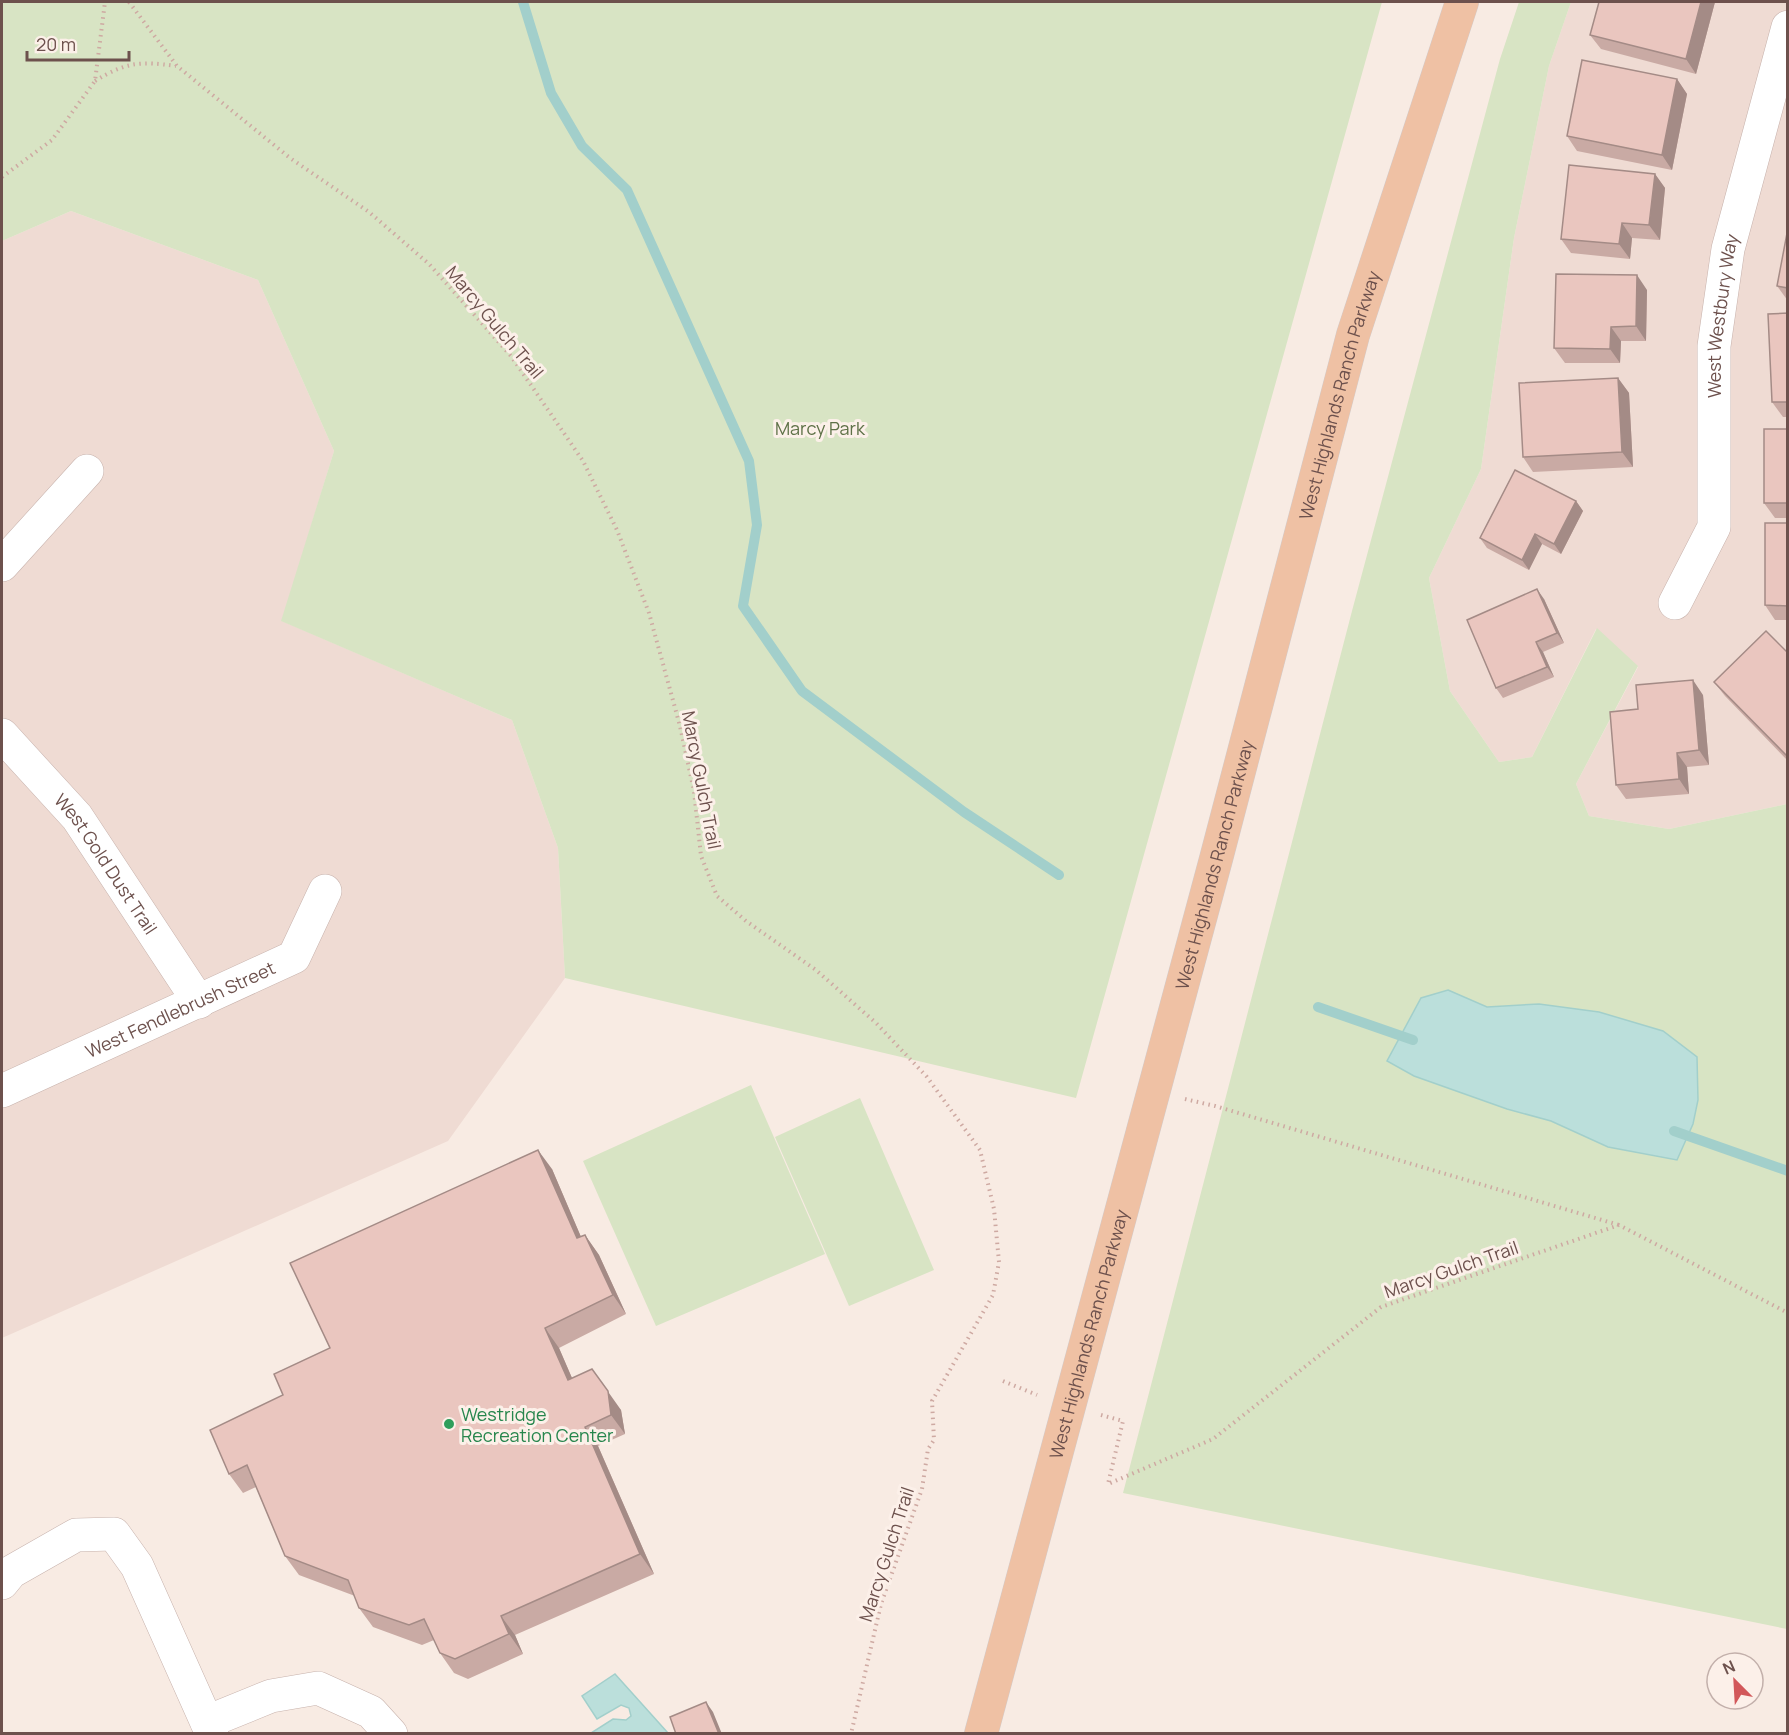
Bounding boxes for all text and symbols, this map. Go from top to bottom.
scale bar [27,24,129,62]
text: 20 m [36,32,76,56]
street label: West Westbury Way [1701,231,1744,398]
street label: Marcy Gulch Trail [441,261,549,383]
street label: West Highlands Ranch Parkway [1293,267,1385,522]
park label: Marcy Park [775,416,866,440]
street label: Marcy Gulch Trail [677,709,727,851]
street label: West Highlands Ranch Parkway [1169,737,1259,992]
street label: West Gold Dust Trail [49,788,163,939]
street label: West Fendlebrush Street [81,955,279,1063]
street label: West Highlands Ranch Parkway [1043,1206,1133,1462]
street label: Marcy Gulch Trail [1381,1235,1521,1303]
place label: Westridge Recreation Center [461,1402,614,1447]
marker: Westridge Recreation Center [442,1417,456,1431]
street label: Marcy Gulch Trail [853,1484,919,1624]
north arrow [1705,1651,1765,1711]
text: N [1719,1655,1739,1680]

